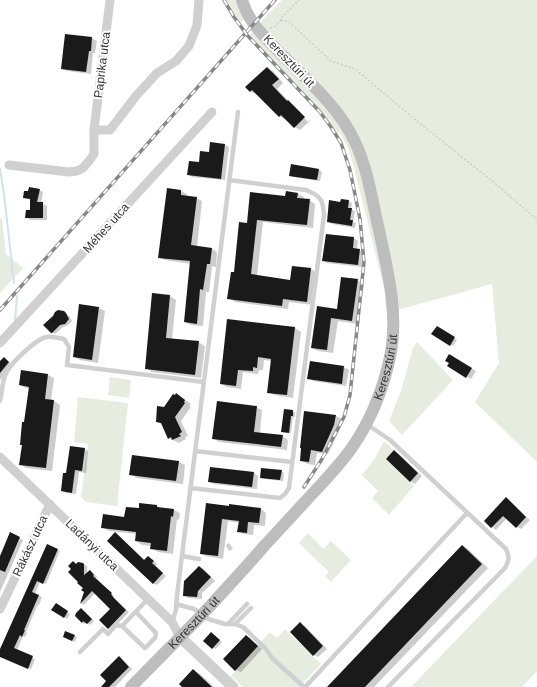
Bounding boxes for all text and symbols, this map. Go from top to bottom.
street label: Paprika utca [91,31,113,99]
street label: Keresztúri út [261,32,318,91]
street label: Méhes utca [80,200,132,256]
street label: Keresztúri út [371,333,400,402]
street label: Rákász utca [10,513,50,579]
street label: Ladányi utca [63,516,122,574]
street label: Keresztúri út [166,593,223,652]

